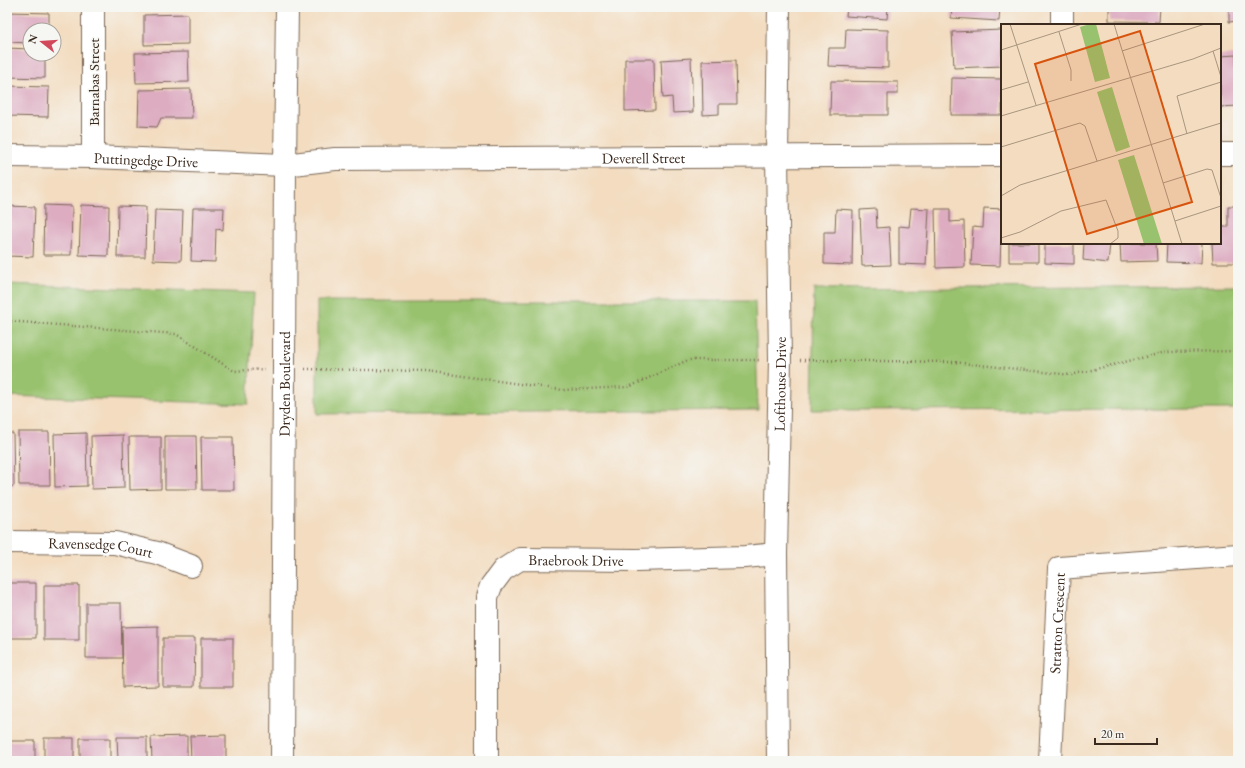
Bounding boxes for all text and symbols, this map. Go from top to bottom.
north arrow [22,22,62,62]
inset map [1001,24,1221,244]
text: N [24,33,40,45]
street label: Barnabas Street [84,38,103,126]
street label: Deverell Street [602,147,685,167]
street label: Puttingedge Drive [93,148,199,171]
street label: Dryden Boulevard [274,331,294,437]
street label: Lofthouse Drive [769,336,790,432]
street label: Ravensedge Court [48,533,155,561]
street label: Braebrook Drive [528,550,624,569]
street label: Stratton Crescent [1045,572,1068,674]
scale bar [1095,720,1157,746]
text: 20 m [1101,726,1125,742]

